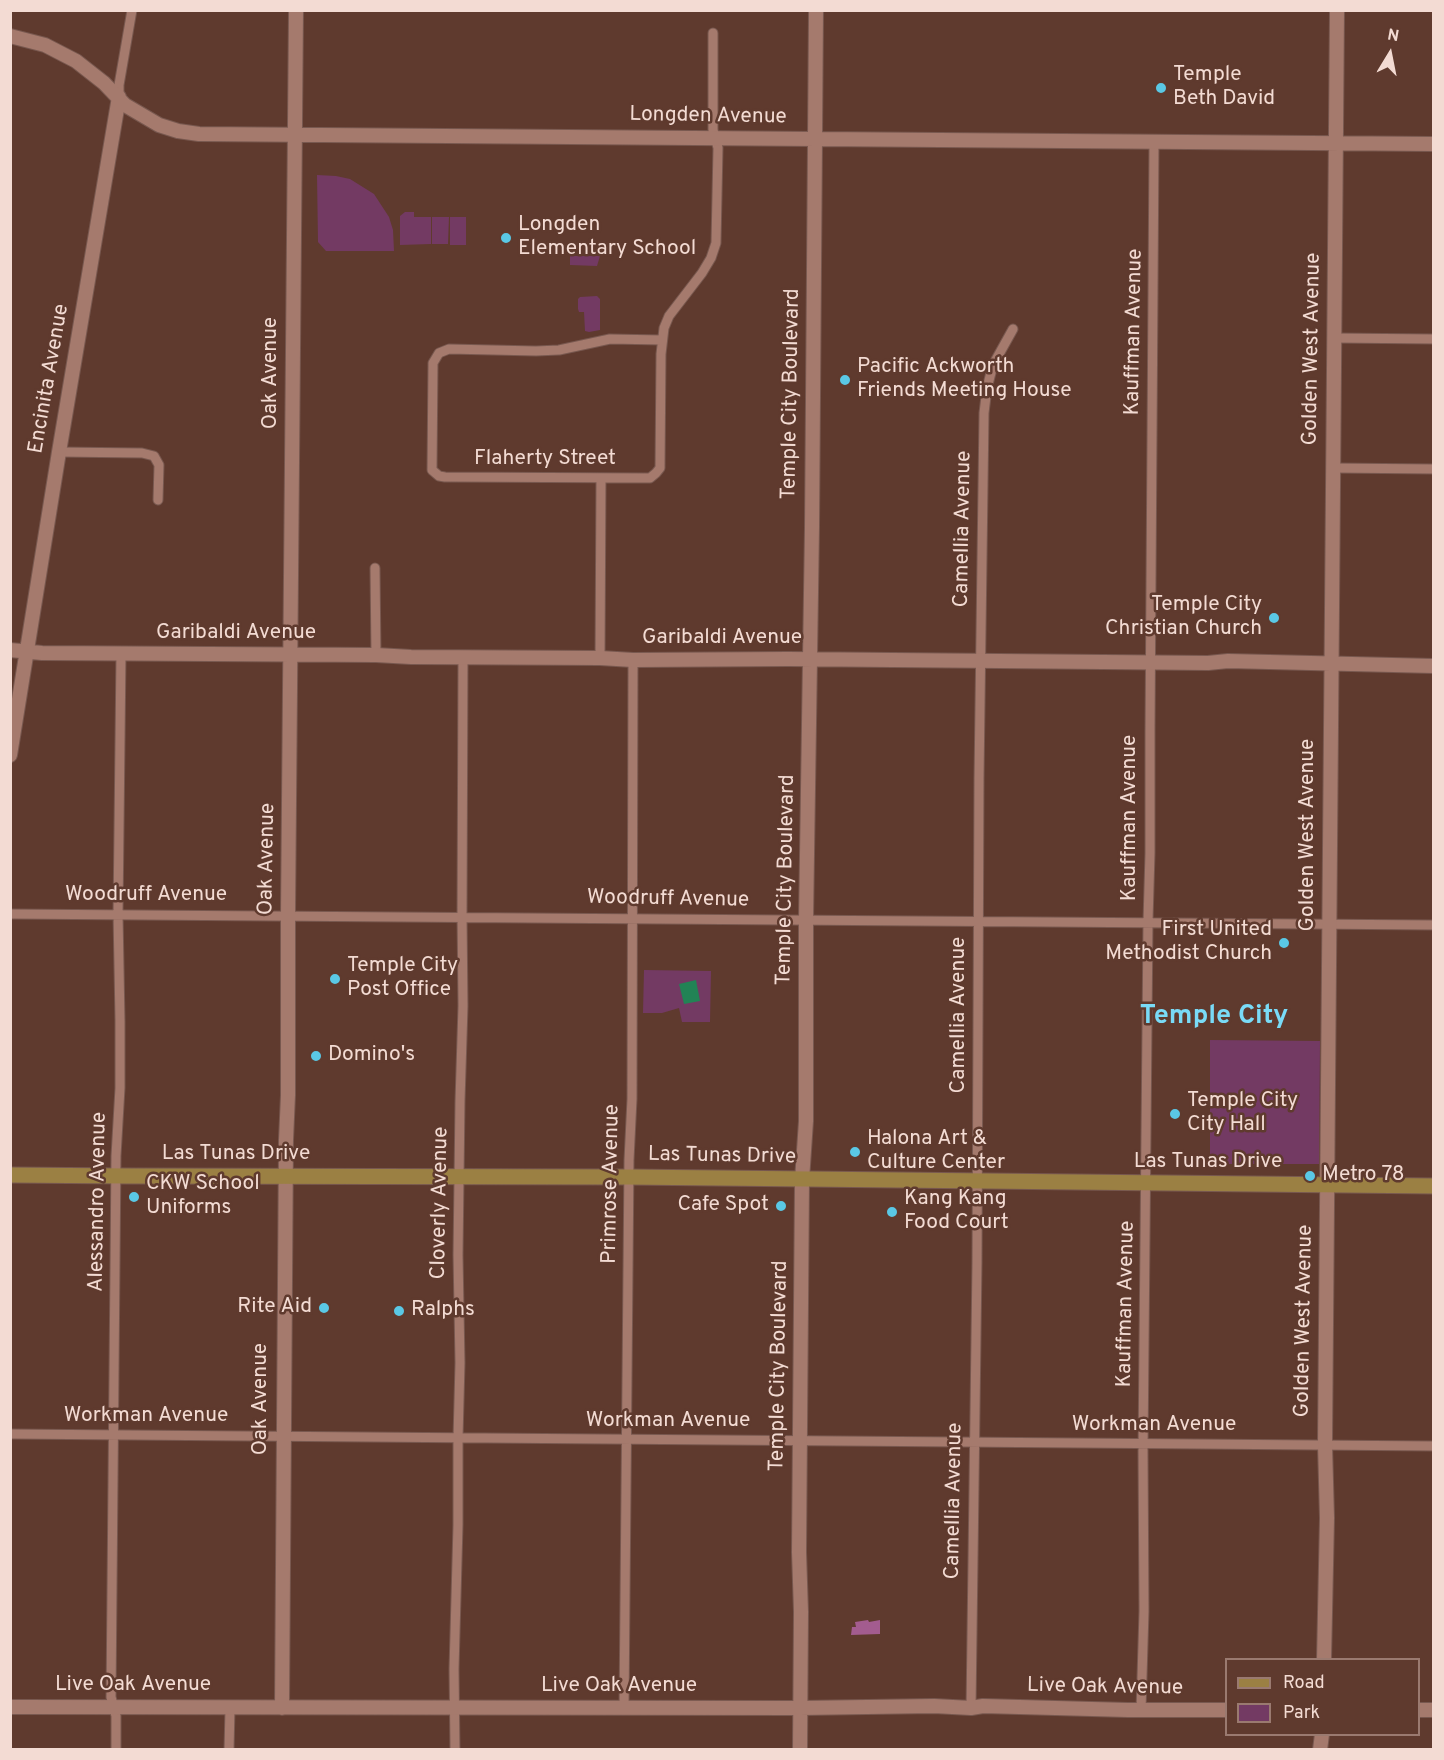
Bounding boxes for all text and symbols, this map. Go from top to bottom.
north arrow [1360,24,1420,84]
text: N [1386,25,1401,47]
place label: Temple Beth David [1173,63,1275,113]
marker: Temple Beth David [1154,81,1168,95]
street label: Longden Avenue [629,103,787,131]
place label: Longden Elementary School [518,213,696,263]
marker: Longden Elementary School [499,231,513,245]
street label: Kauffman Avenue [1121,248,1149,416]
street label: Golden West Avenue [1299,252,1327,446]
street label: Temple City Boulevard [778,288,806,500]
street label: Encinita Avenue [24,302,76,456]
street label: Oak Avenue [259,317,285,429]
place label: Pacific Ackworth Friends Meeting House [857,355,1072,405]
marker: Pacific Ackworth Friends Meeting House [838,373,852,387]
street label: Flaherty Street [474,447,616,473]
street label: Camellia Avenue [950,450,978,608]
place label: Temple City Christian Church [1105,593,1262,643]
marker: Temple City Christian Church [1267,611,1281,625]
street label: Garibaldi Avenue [156,621,316,647]
street label: Garibaldi Avenue [642,626,802,652]
street label: Kauffman Avenue [1118,735,1144,901]
street label: Golden West Avenue [1296,739,1322,931]
street label: Temple City Boulevard [773,774,801,986]
street label: Oak Avenue [254,803,282,915]
street label: Woodruff Avenue [65,883,227,909]
street label: Woodruff Avenue [587,886,749,914]
place label: First United Methodist Church [1105,918,1272,968]
marker: First United Methodist Church [1277,936,1291,950]
street label: Camellia Avenue [947,937,973,1093]
place label: Temple City Post Office [347,954,458,1004]
marker: Temple City Post Office [328,972,342,986]
district label: Temple City [1140,1002,1288,1034]
place label: Domino's [328,1043,415,1069]
marker: Domino's [309,1049,323,1063]
place label: Temple City City Hall [1187,1089,1298,1139]
street label: Primrose Avenue [598,1104,626,1264]
marker: Temple City City Hall [1168,1107,1182,1121]
street label: Alessandro Avenue [85,1112,113,1292]
street label: Cloverly Avenue [427,1126,455,1280]
place label: Halona Art & Culture Center [867,1127,1005,1177]
street label: Las Tunas Drive [162,1142,310,1168]
street label: Las Tunas Drive [648,1143,796,1171]
marker: Halona Art & Culture Center [848,1145,862,1159]
street label: Las Tunas Drive [1134,1150,1282,1176]
place label: Metro 78 [1322,1163,1405,1189]
marker: Metro 78 [1303,1169,1317,1183]
place label: CKW School Uniforms [146,1172,260,1222]
place label: Kang Kang Food Court [904,1187,1009,1237]
marker: CKW School Uniforms [127,1190,141,1204]
place label: Cafe Spot [677,1193,769,1219]
marker: Cafe Spot [774,1199,788,1213]
marker: Kang Kang Food Court [885,1205,899,1219]
street label: Kauffman Avenue [1113,1220,1141,1388]
street label: Golden West Avenue [1291,1224,1319,1418]
street label: Temple City Boulevard [766,1260,794,1472]
place label: Rite Aid [237,1295,312,1321]
place label: Ralphs [411,1298,475,1324]
marker: Rite Aid [317,1301,331,1315]
marker: Ralphs [392,1304,406,1318]
street label: Oak Avenue [249,1343,275,1455]
street label: Workman Avenue [64,1404,228,1430]
street label: Workman Avenue [586,1409,750,1435]
street label: Workman Avenue [1072,1413,1236,1439]
street label: Camellia Avenue [941,1422,969,1580]
legend [1225,1658,1420,1736]
text: Road [1283,1672,1325,1695]
street label: Live Oak Avenue [55,1673,211,1699]
street label: Live Oak Avenue [541,1674,697,1700]
street label: Live Oak Avenue [1027,1674,1183,1702]
text: Park [1283,1702,1320,1725]

